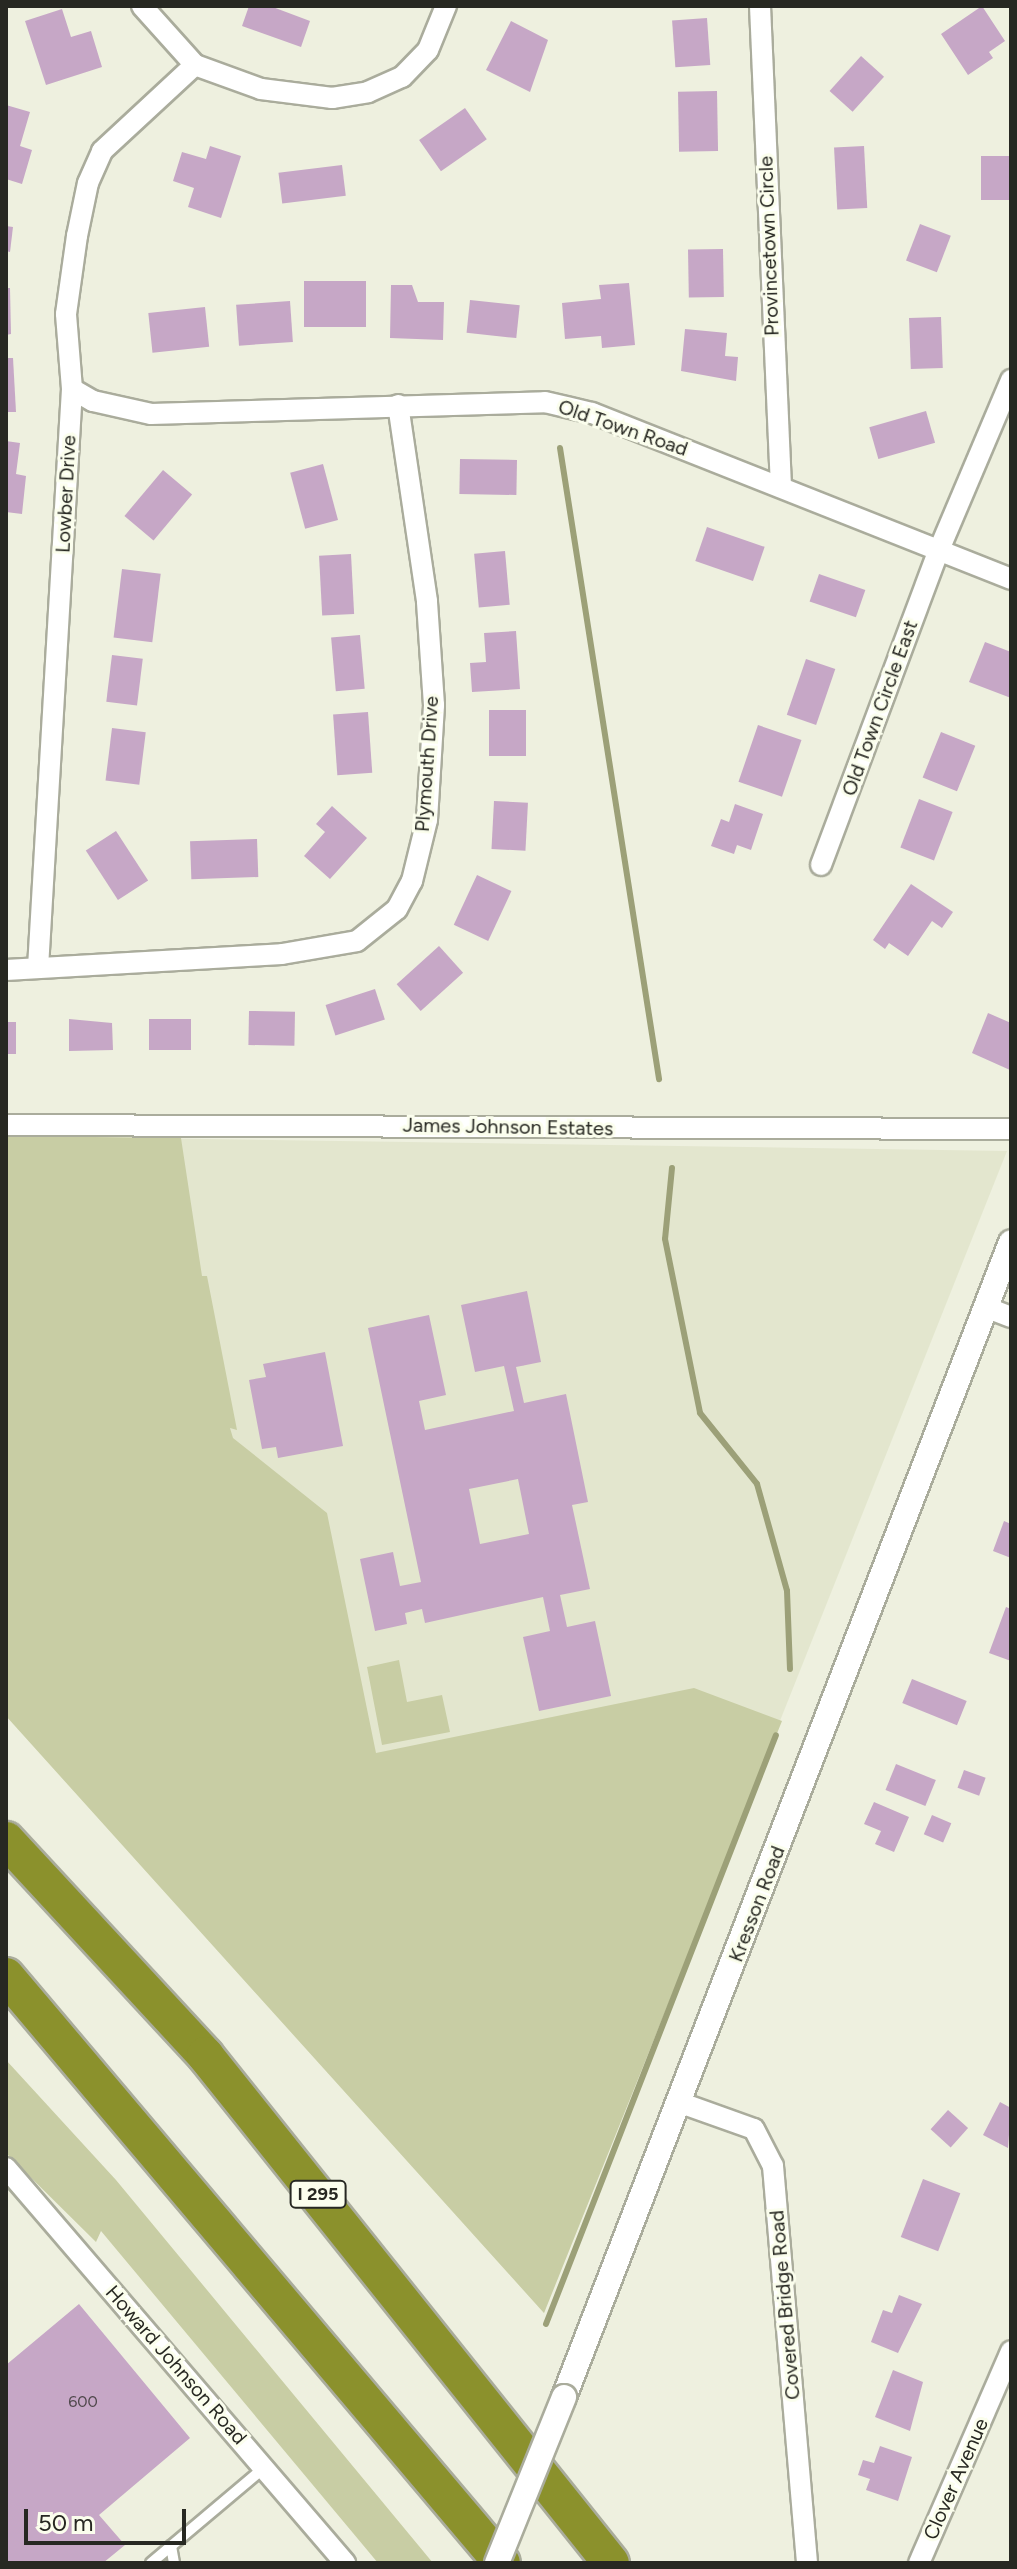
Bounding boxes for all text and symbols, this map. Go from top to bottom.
street label: Provincetown Circle [754,156,784,336]
street label: Old Town Road [555,395,691,461]
street label: Lowber Drive [51,434,81,554]
street label: Old Town Circle East [837,617,923,799]
street label: Plymouth Drive [410,695,444,833]
street label: James Johnson Estates [403,1113,613,1141]
street label: Kresson Road [724,1843,790,1965]
road number: I 295 [288,2180,348,2208]
street label: Covered Bridge Road [765,2209,805,2401]
street label: Howard Johnson Road [100,2281,252,2449]
house number: 600 [68,2392,98,2412]
street label: Clover Avenue [918,2414,994,2544]
scale bar [28,2493,190,2543]
text: 50 m [38,2508,94,2537]

